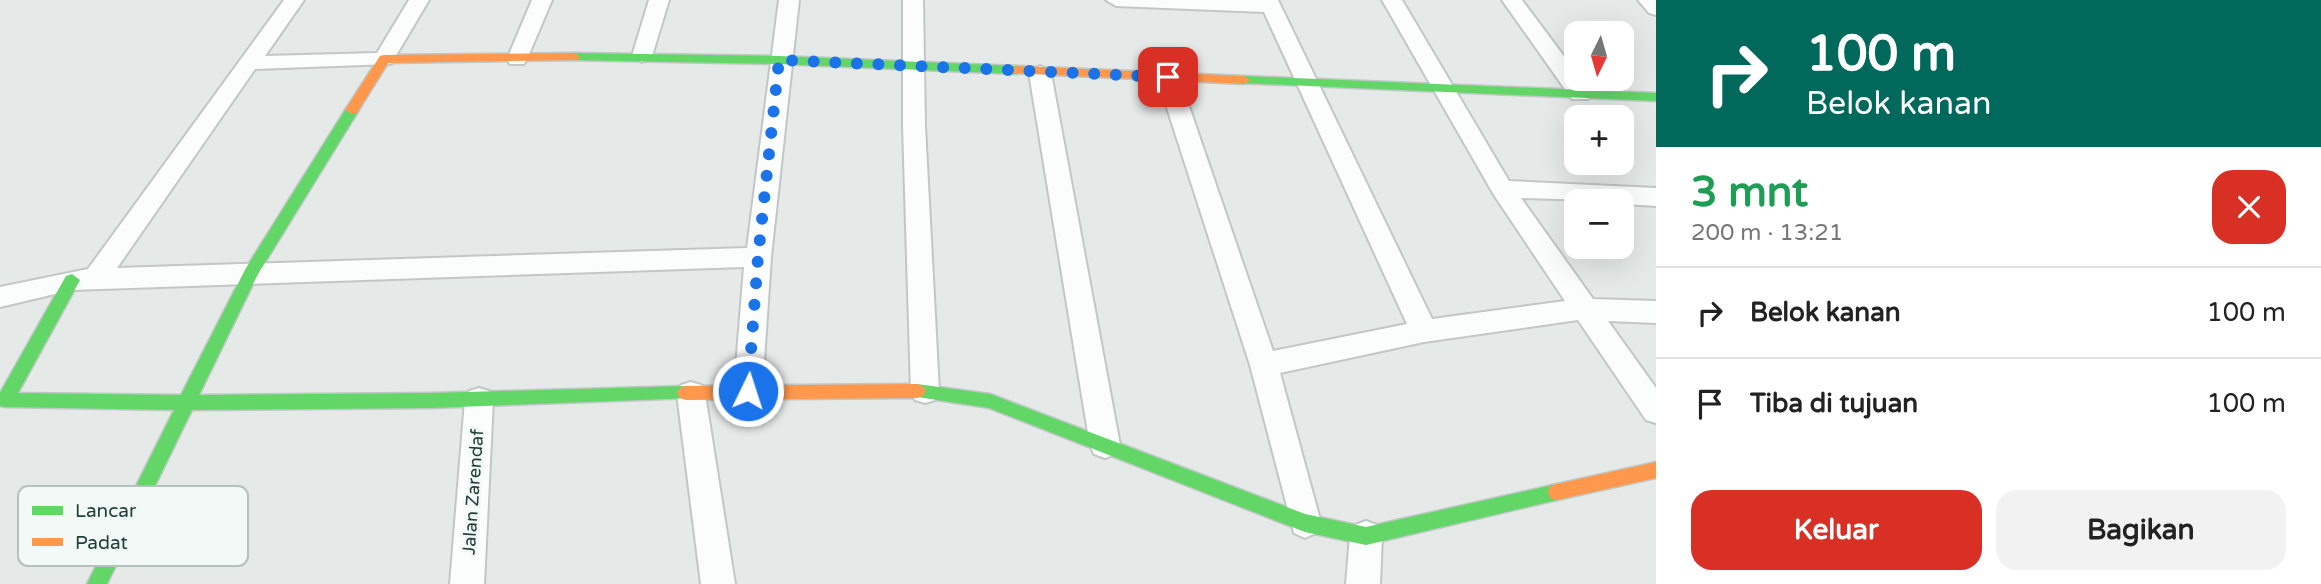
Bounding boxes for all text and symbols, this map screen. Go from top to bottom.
north arrow [1564,21,1634,91]
map controls [1564,21,1634,259]
text: 100 m [1806,25,1956,84]
icon: right [1691,28,1782,119]
pin [1138,47,1198,107]
icon: arrive [1149,58,1187,96]
text: Belok kanan [1806,85,1991,123]
button: + [1564,105,1634,175]
text: 3 mnt [1691,167,1808,218]
button: close [2212,170,2286,244]
button: − [1564,189,1634,259]
text: 200 m · 13:21 [1691,219,1843,247]
icon: right [1691,294,1729,332]
text: Belok kanan [1750,297,1901,328]
text: 100 m [2206,297,2286,328]
position arrow [711,354,785,428]
icon: arrive [1691,385,1729,423]
text: Tiba di tujuan [1750,388,1918,419]
text: 100 m [2206,388,2286,419]
street label: Jalan Zarendaf [458,428,488,556]
legend [18,486,248,566]
button: Keluar [1691,490,1982,570]
button: Bagikan [1996,490,2286,570]
text: Lancar [75,500,137,522]
text: Padat [75,532,128,554]

